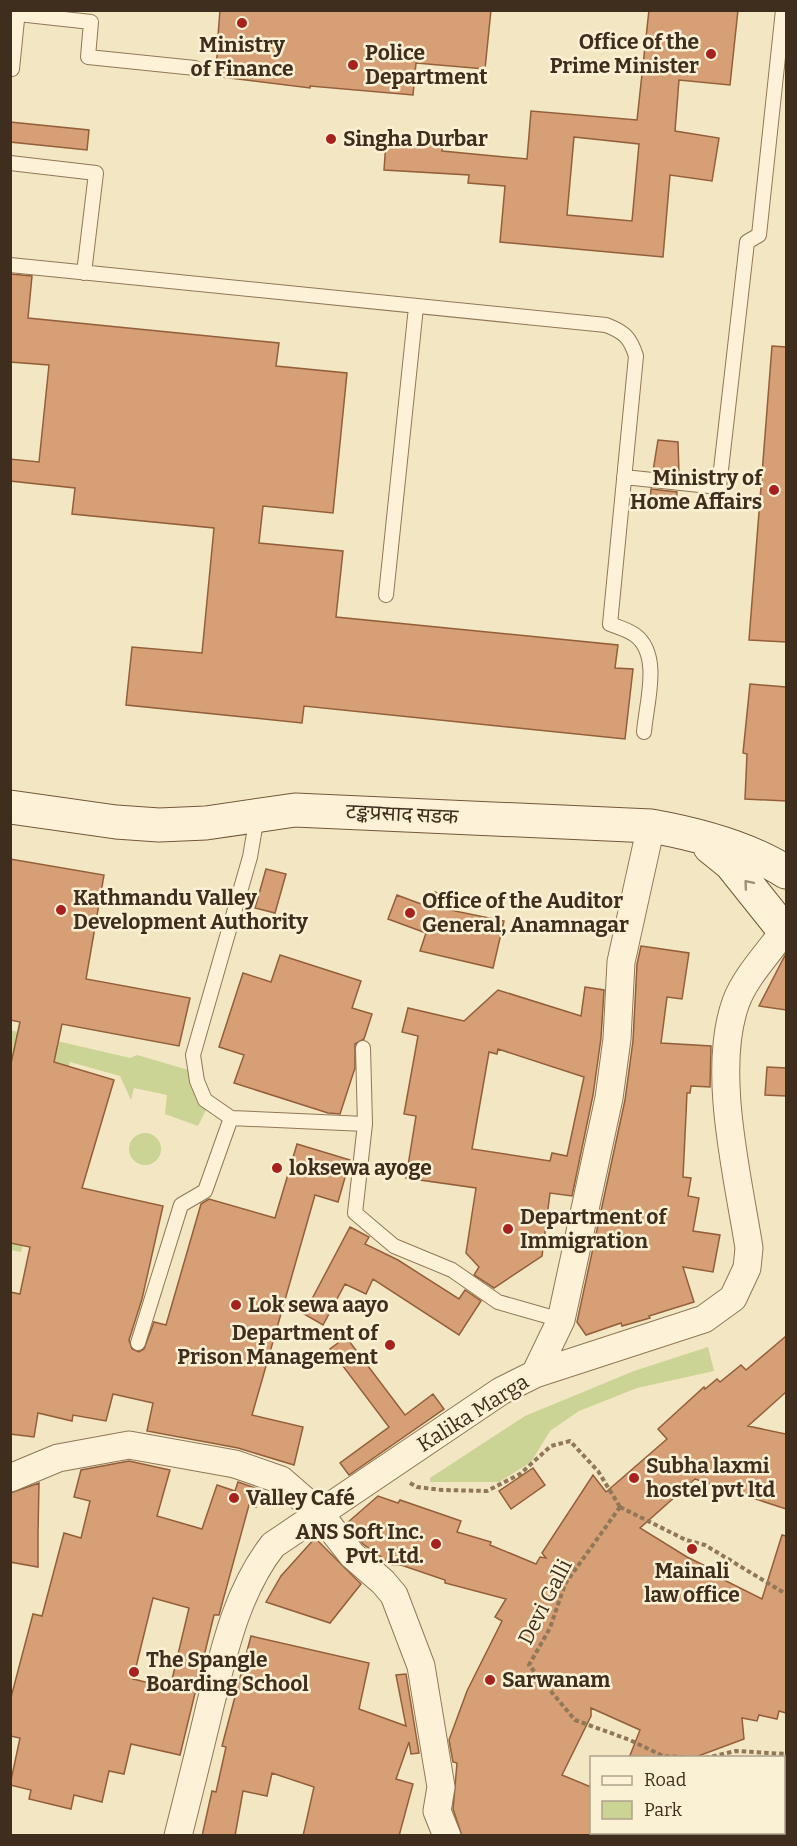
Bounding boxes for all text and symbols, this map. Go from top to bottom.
marker: Ministry of Finance [235,16,249,30]
place label: Office of the Prime Minister [550,29,699,79]
place label: Ministry of Finance [191,32,293,82]
place label: Police Department [365,40,488,90]
marker: Office of the Prime Minister [704,47,718,61]
marker: Police Department [346,58,360,72]
place label: Singha Durbar [343,126,488,152]
marker: Singha Durbar [324,132,338,146]
place label: Ministry of Home Affairs [630,465,764,515]
marker: Ministry of Home Affairs [767,483,781,497]
street label: टङ्कप्रसाद सडक [345,798,460,830]
one-way arrow [744,880,755,891]
place label: Kathmandu Valley Development Authority [73,885,308,935]
place label: Office of the Auditor General, Anamnagar [422,888,629,938]
marker: Kathmandu Valley Development Authority [54,903,68,917]
marker: Office of the Auditor General, Anamnagar [403,906,417,920]
place label: loksewa ayoge [289,1155,432,1181]
marker: loksewa ayoge [270,1161,284,1175]
place label: Department of Immigration [520,1204,668,1254]
marker: Department of Immigration [501,1222,515,1236]
place label: Lok sewa aayo [248,1292,389,1318]
marker: Lok sewa aayo [229,1298,243,1312]
place label: Department of Prison Management [177,1320,380,1370]
marker: Department of Prison Management [383,1338,397,1352]
street label: Kalika Marga [412,1368,534,1458]
place label: Subha laxmi hostel pvt ltd [646,1453,775,1503]
marker: Subha laxmi hostel pvt ltd [627,1471,641,1485]
place label: Valley Café [246,1485,355,1511]
marker: Valley Café [227,1491,241,1505]
place label: ANS Soft Inc. Pvt. Ltd. [296,1519,424,1569]
marker: ANS Soft Inc. Pvt. Ltd. [429,1537,443,1551]
marker: Mainali law office [685,1542,699,1556]
street label: Devi Galli [512,1555,578,1649]
place label: Mainali law office [644,1558,740,1608]
place label: The Spangle Boarding School [146,1647,309,1697]
marker: The Spangle Boarding School [127,1665,141,1679]
place label: Sarwanam [502,1667,610,1693]
marker: Sarwanam [483,1673,497,1687]
legend [590,1756,785,1834]
text: Road [644,1769,687,1791]
text: Park [644,1799,683,1821]

